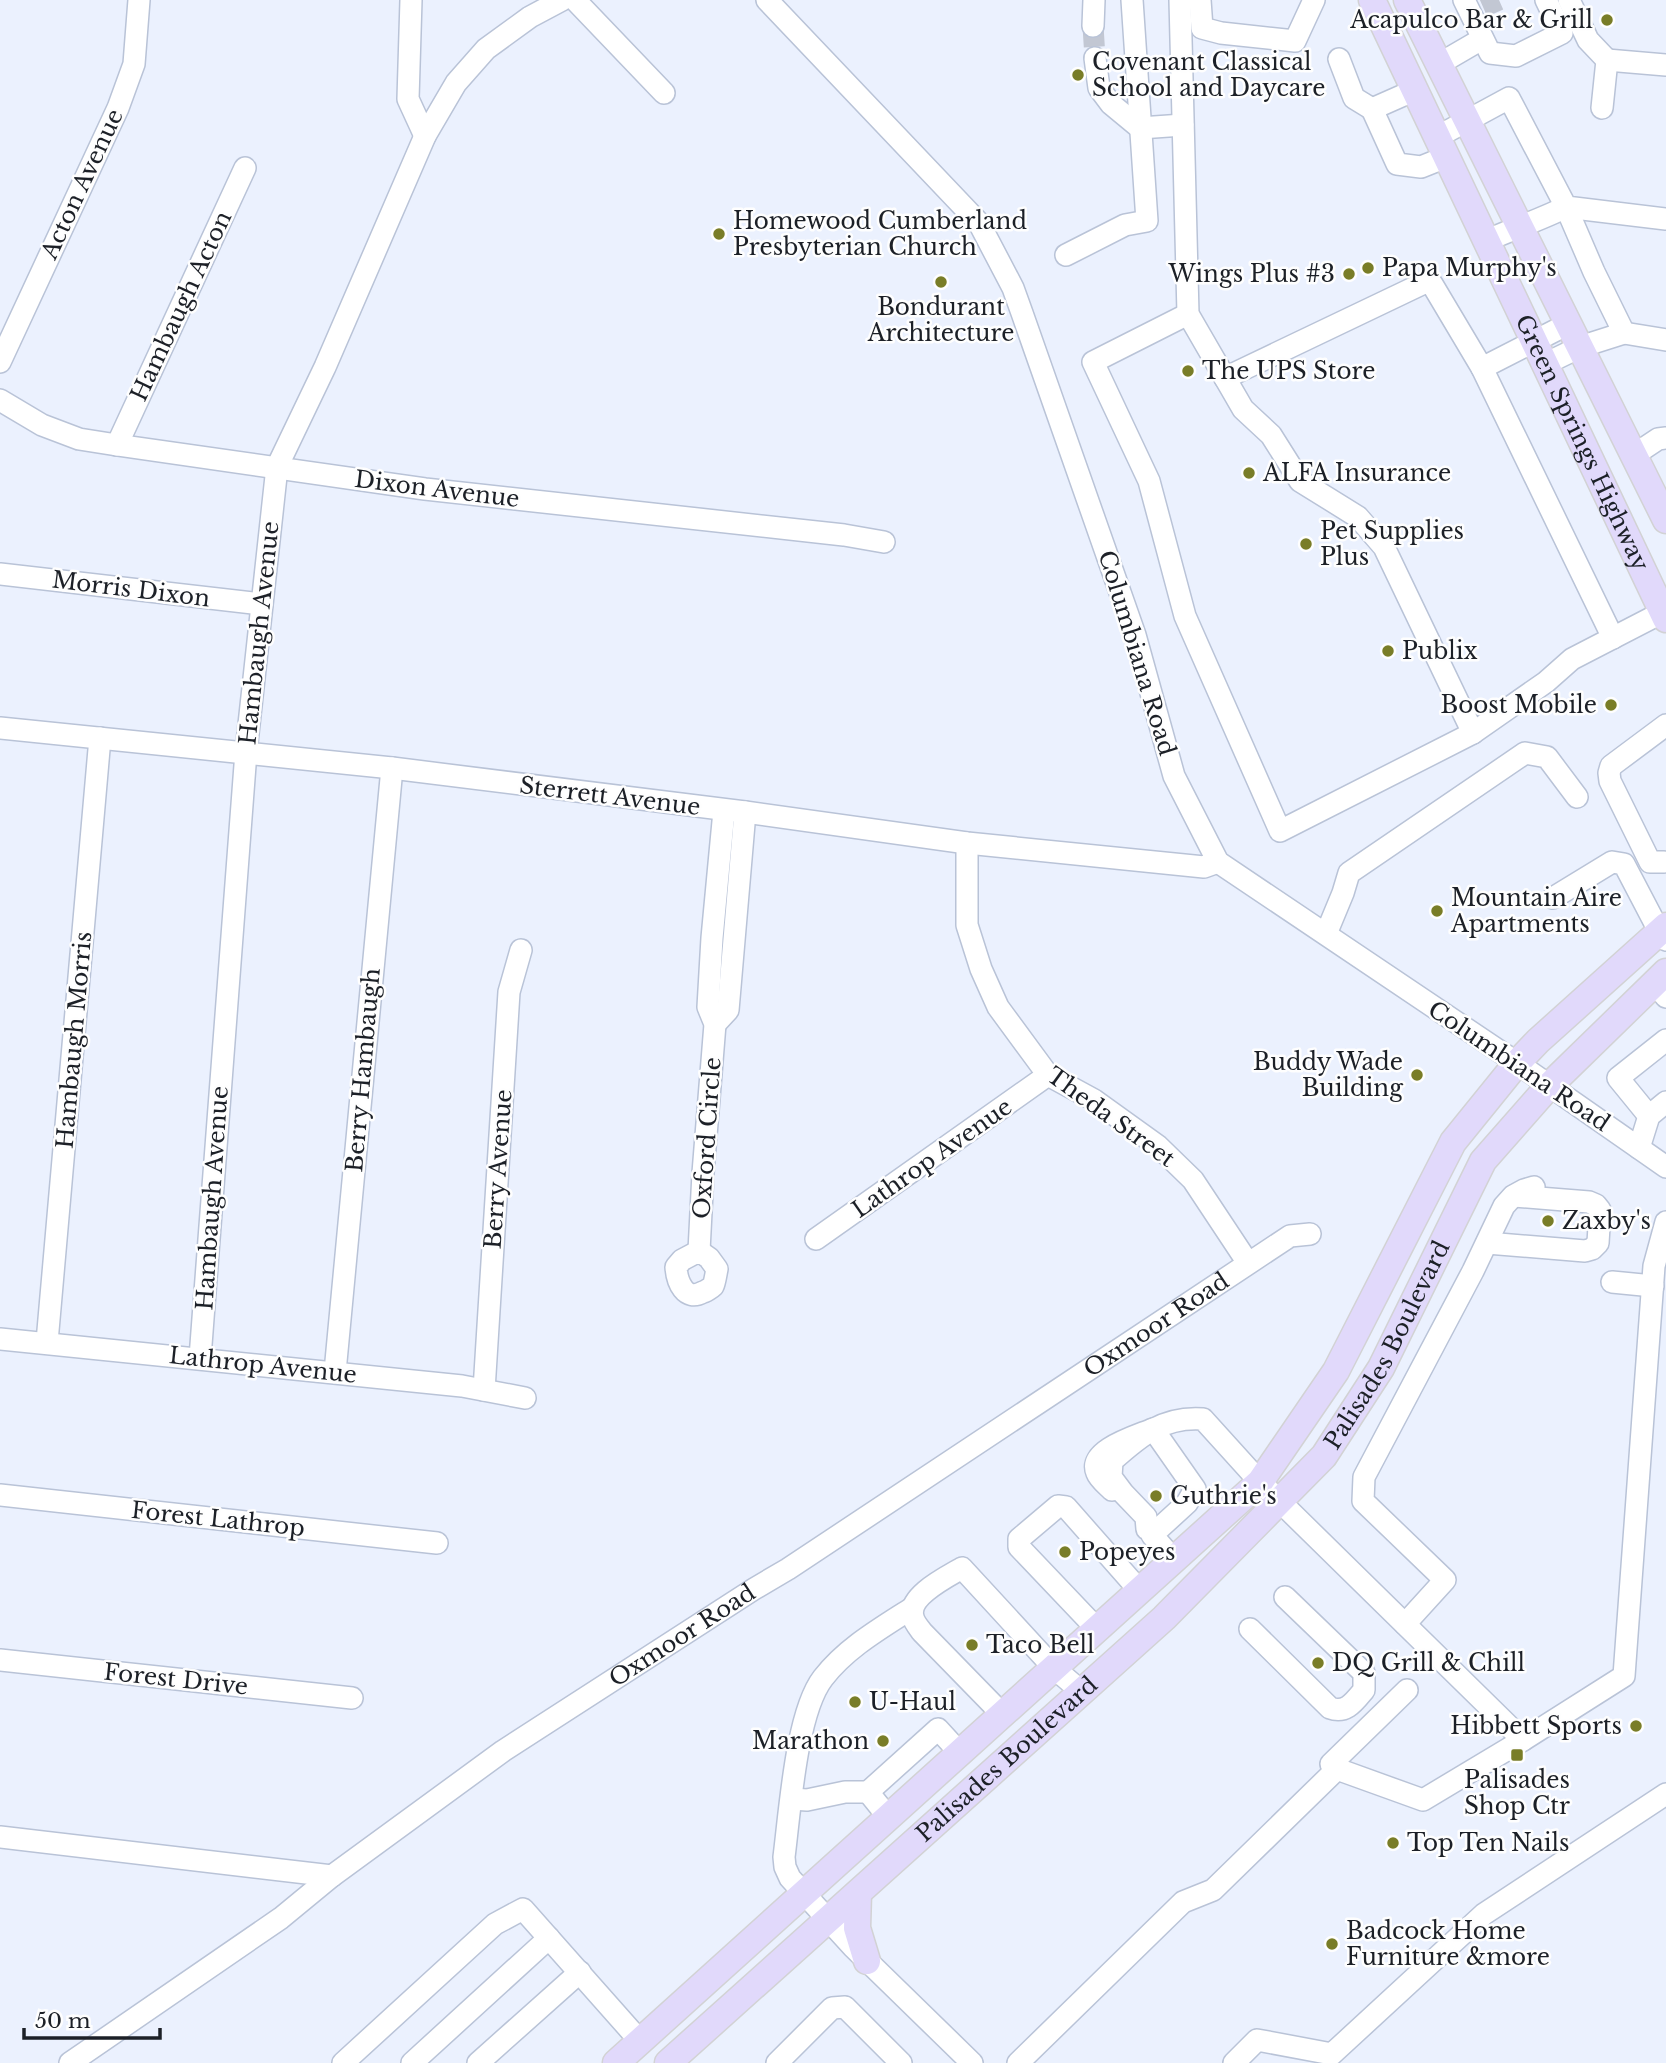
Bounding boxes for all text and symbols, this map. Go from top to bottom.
place label: Acapulco Bar & Grill [1349,6,1593,34]
marker: Acapulco Bar & Grill [1599,12,1615,28]
place label: Covenant Classical School and Daycare [1092,48,1325,102]
marker: Covenant Classical School and Daycare [1070,67,1086,83]
street label: Acton Avenue [35,104,129,264]
street label: Hambaugh Acton [125,206,237,405]
place label: Homewood Cumberland Presbyterian Church [733,207,1027,261]
marker: Homewood Cumberland Presbyterian Church [711,226,727,242]
place label: Papa Murphy's [1382,254,1557,282]
place label: Wings Plus #3 [1167,260,1335,288]
marker: Papa Murphy's [1360,260,1376,276]
marker: Wings Plus #3 [1341,266,1357,282]
marker: Bondurant Architecture [933,274,949,290]
place label: Bondurant Architecture [867,293,1014,347]
street label: Green Springs Highway [1509,310,1655,575]
place label: The UPS Store [1202,357,1375,385]
marker: The UPS Store [1180,363,1196,379]
place label: ALFA Insurance [1262,459,1451,487]
street label: Dixon Avenue [353,465,521,513]
marker: ALFA Insurance [1241,465,1257,481]
place label: Pet Supplies Plus [1320,517,1464,571]
street label: Hambaugh Avenue [233,520,285,746]
marker: Pet Supplies Plus [1298,536,1314,552]
street label: Columbiana Road [1092,547,1182,759]
street label: Morris Dixon [50,565,212,613]
place label: Publix [1402,637,1478,665]
marker: Publix [1380,643,1396,659]
place label: Boost Mobile [1441,691,1597,719]
marker: Boost Mobile [1603,697,1619,713]
street label: Sterrett Avenue [518,771,702,821]
place label: Mountain Aire Apartments [1450,884,1622,938]
marker: Mountain Aire Apartments [1429,903,1445,919]
street label: Hambaugh Morris [51,930,97,1150]
street label: Berry Hambaugh [340,967,386,1173]
street label: Columbiana Road [1423,995,1615,1137]
place label: Buddy Wade Building [1253,1048,1403,1102]
street label: Oxford Circle [687,1056,727,1220]
street label: Theda Street [1042,1061,1181,1173]
marker: Buddy Wade Building [1409,1067,1425,1083]
street label: Hambaugh Avenue [190,1085,234,1311]
street label: Berry Avenue [478,1088,518,1250]
street label: Lathrop Avenue [847,1092,1017,1224]
place label: Zaxby's [1562,1207,1651,1235]
marker: Zaxby's [1540,1213,1556,1229]
street label: Palisades Boulevard [1318,1236,1455,1454]
street label: Oxmoor Road [1078,1267,1234,1383]
street label: Lathrop Avenue [168,1341,358,1389]
place label: Guthrie's [1170,1482,1277,1510]
marker: Guthrie's [1148,1488,1164,1504]
street label: Forest Lathrop [130,1496,306,1542]
place label: Popeyes [1079,1538,1176,1566]
marker: Popeyes [1057,1544,1073,1560]
street label: Oxmoor Road [604,1578,760,1693]
place label: Taco Bell [986,1631,1095,1659]
marker: Taco Bell [964,1637,980,1653]
place label: DQ Grill & Chill [1332,1649,1525,1677]
marker: DQ Grill & Chill [1310,1655,1326,1671]
street label: Forest Drive [102,1658,250,1700]
street label: Palisades Boulevard [910,1671,1103,1848]
place label: U-Haul [869,1688,956,1716]
marker: U-Haul [847,1694,863,1710]
place label: Hibbett Sports [1450,1712,1622,1740]
marker: Hibbett Sports [1628,1718,1644,1734]
place label: Marathon [752,1727,869,1755]
marker: Marathon [875,1733,891,1749]
marker: Palisades Shop Ctr [1509,1747,1525,1763]
place label: Palisades Shop Ctr [1464,1766,1570,1820]
place label: Top Ten Nails [1407,1829,1570,1857]
marker: Top Ten Nails [1385,1835,1401,1851]
place label: Badcock Home Furniture &more [1346,1917,1550,1971]
marker: Badcock Home Furniture &more [1324,1936,1340,1952]
scale bar [24,1996,161,2040]
text: 50 m [35,2008,91,2034]

